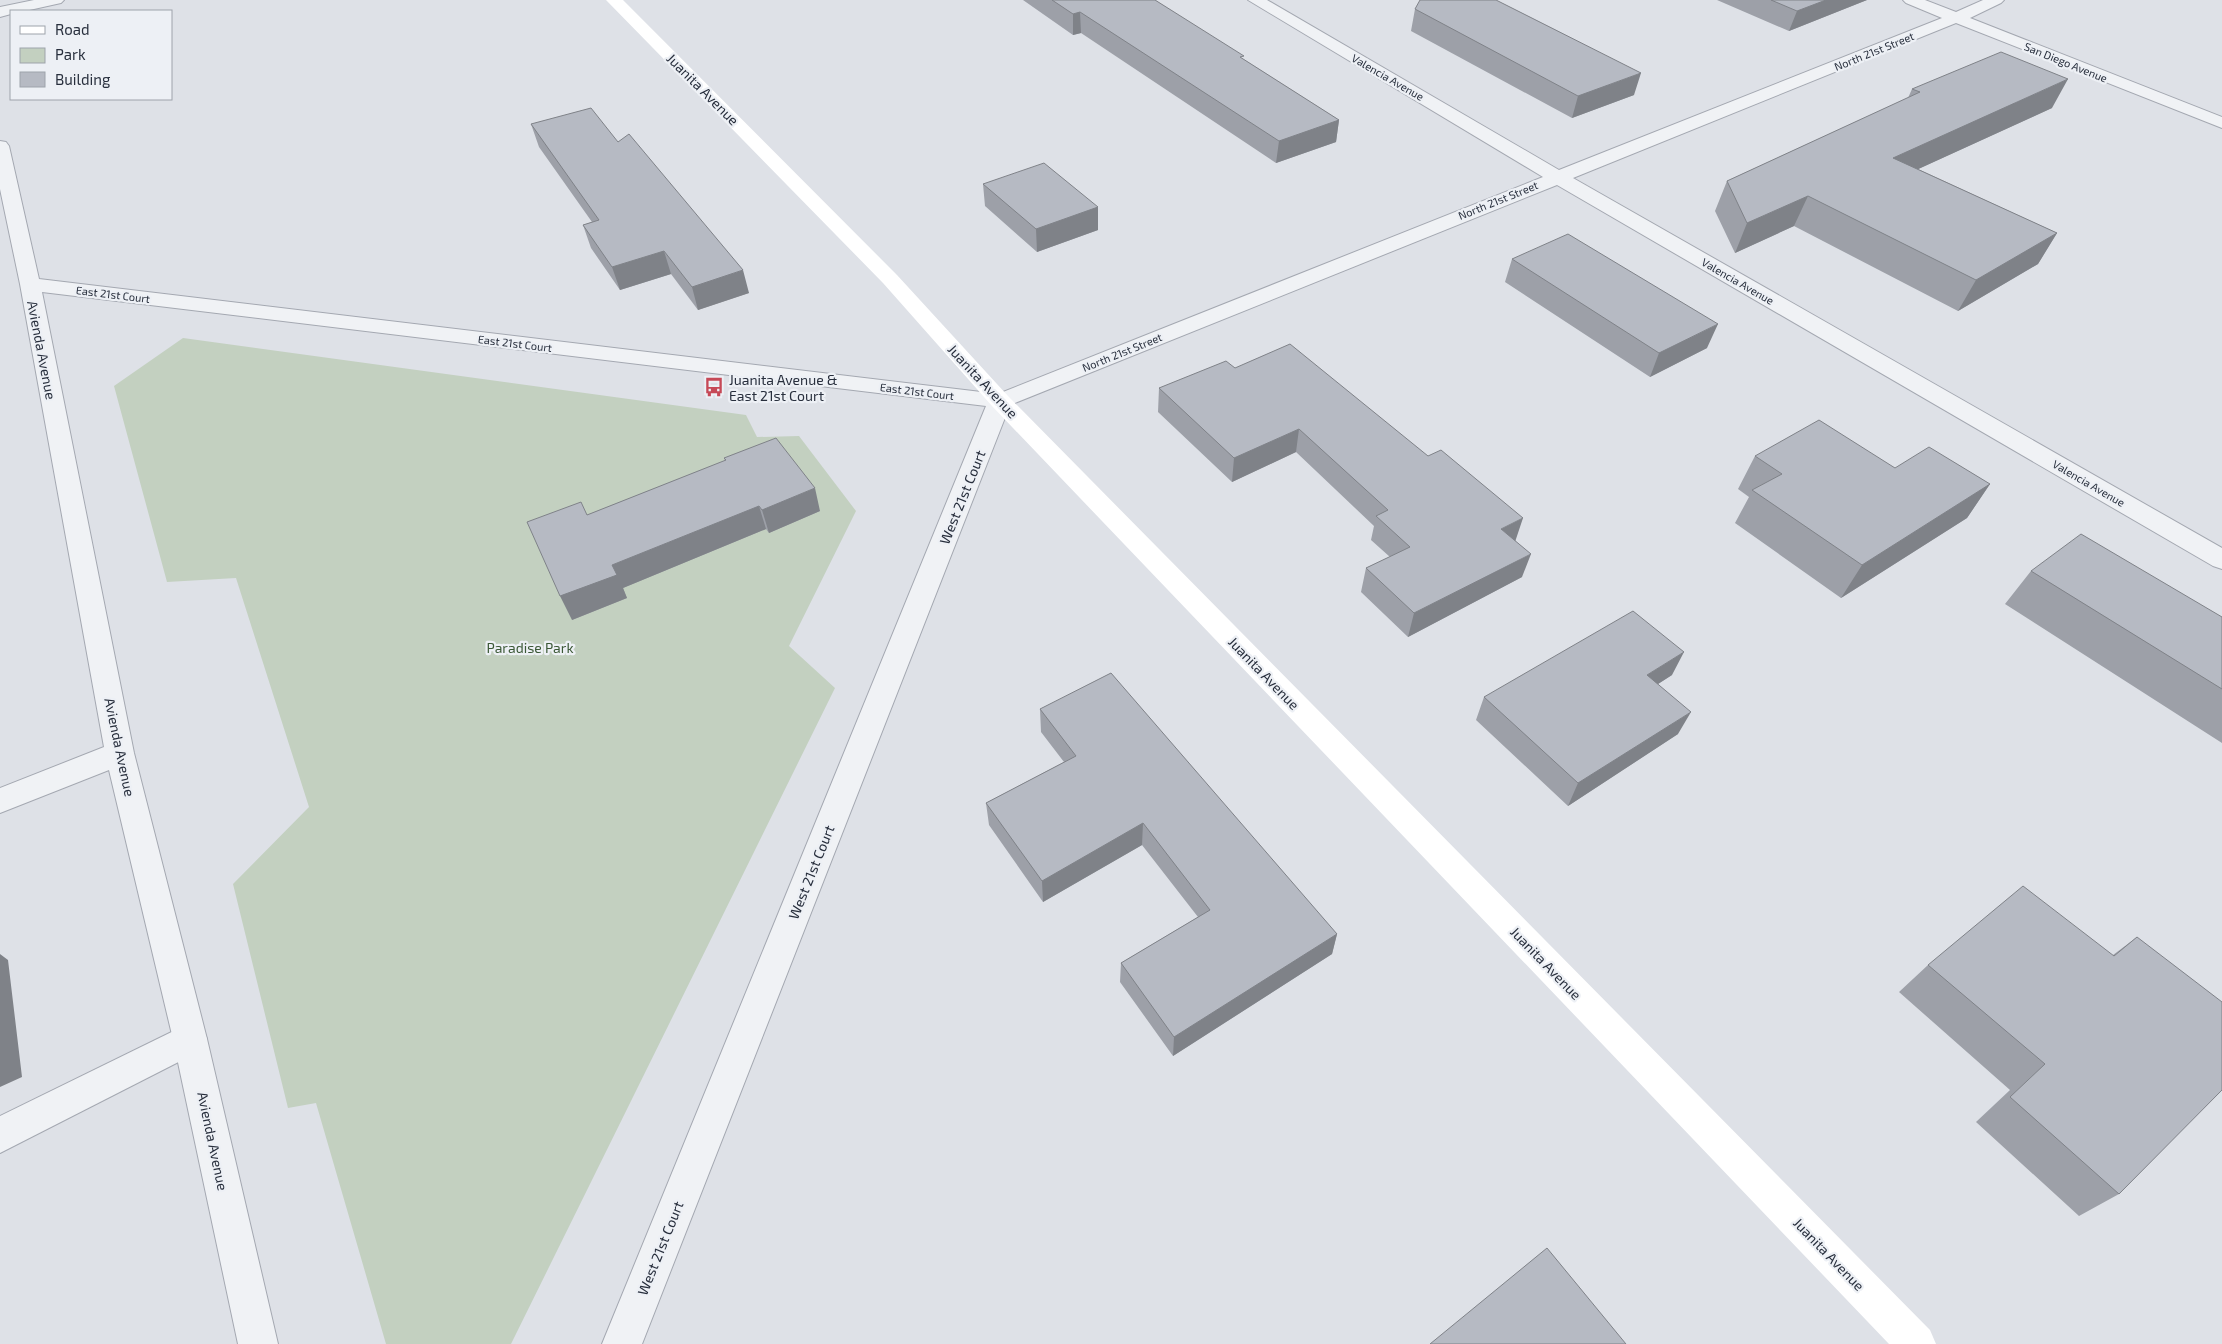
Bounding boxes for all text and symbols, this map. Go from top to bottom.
legend [10,10,172,100]
text: Road [55,20,90,38]
street label: North 21st Street [1832,29,1916,73]
street label: San Diego Avenue [2023,39,2109,85]
text: Park [55,45,86,63]
street label: Juanita Avenue [663,49,743,129]
street label: Valencia Avenue [1350,51,1426,103]
text: Building [55,70,111,88]
street label: North 21st Street [1456,178,1540,222]
street label: Valencia Avenue [1700,255,1776,307]
street label: East 21st Court [75,283,151,305]
street label: Avienda Avenue [24,299,60,401]
street label: North 21st Street [1080,330,1164,374]
street label: East 21st Court [477,332,553,354]
street label: Juanita Avenue [944,341,1022,421]
place label: Juanita Avenue & East 21st Court [729,371,838,404]
bus stop icon: Juanita Avenue & East 21st Court [703,376,725,398]
street label: East 21st Court [879,380,955,402]
street label: West 21st Court [935,447,989,547]
street label: Valencia Avenue [2051,457,2127,509]
street label: Juanita Avenue [1225,633,1303,713]
park label: Paradise Park [486,639,574,656]
street label: Avienda Avenue [101,696,139,798]
street label: West 21st Court [784,822,838,922]
street label: Juanita Avenue [1507,923,1585,1003]
street label: Avienda Avenue [194,1090,232,1192]
street label: West 21st Court [633,1198,687,1298]
street label: Juanita Avenue [1790,1214,1868,1294]

